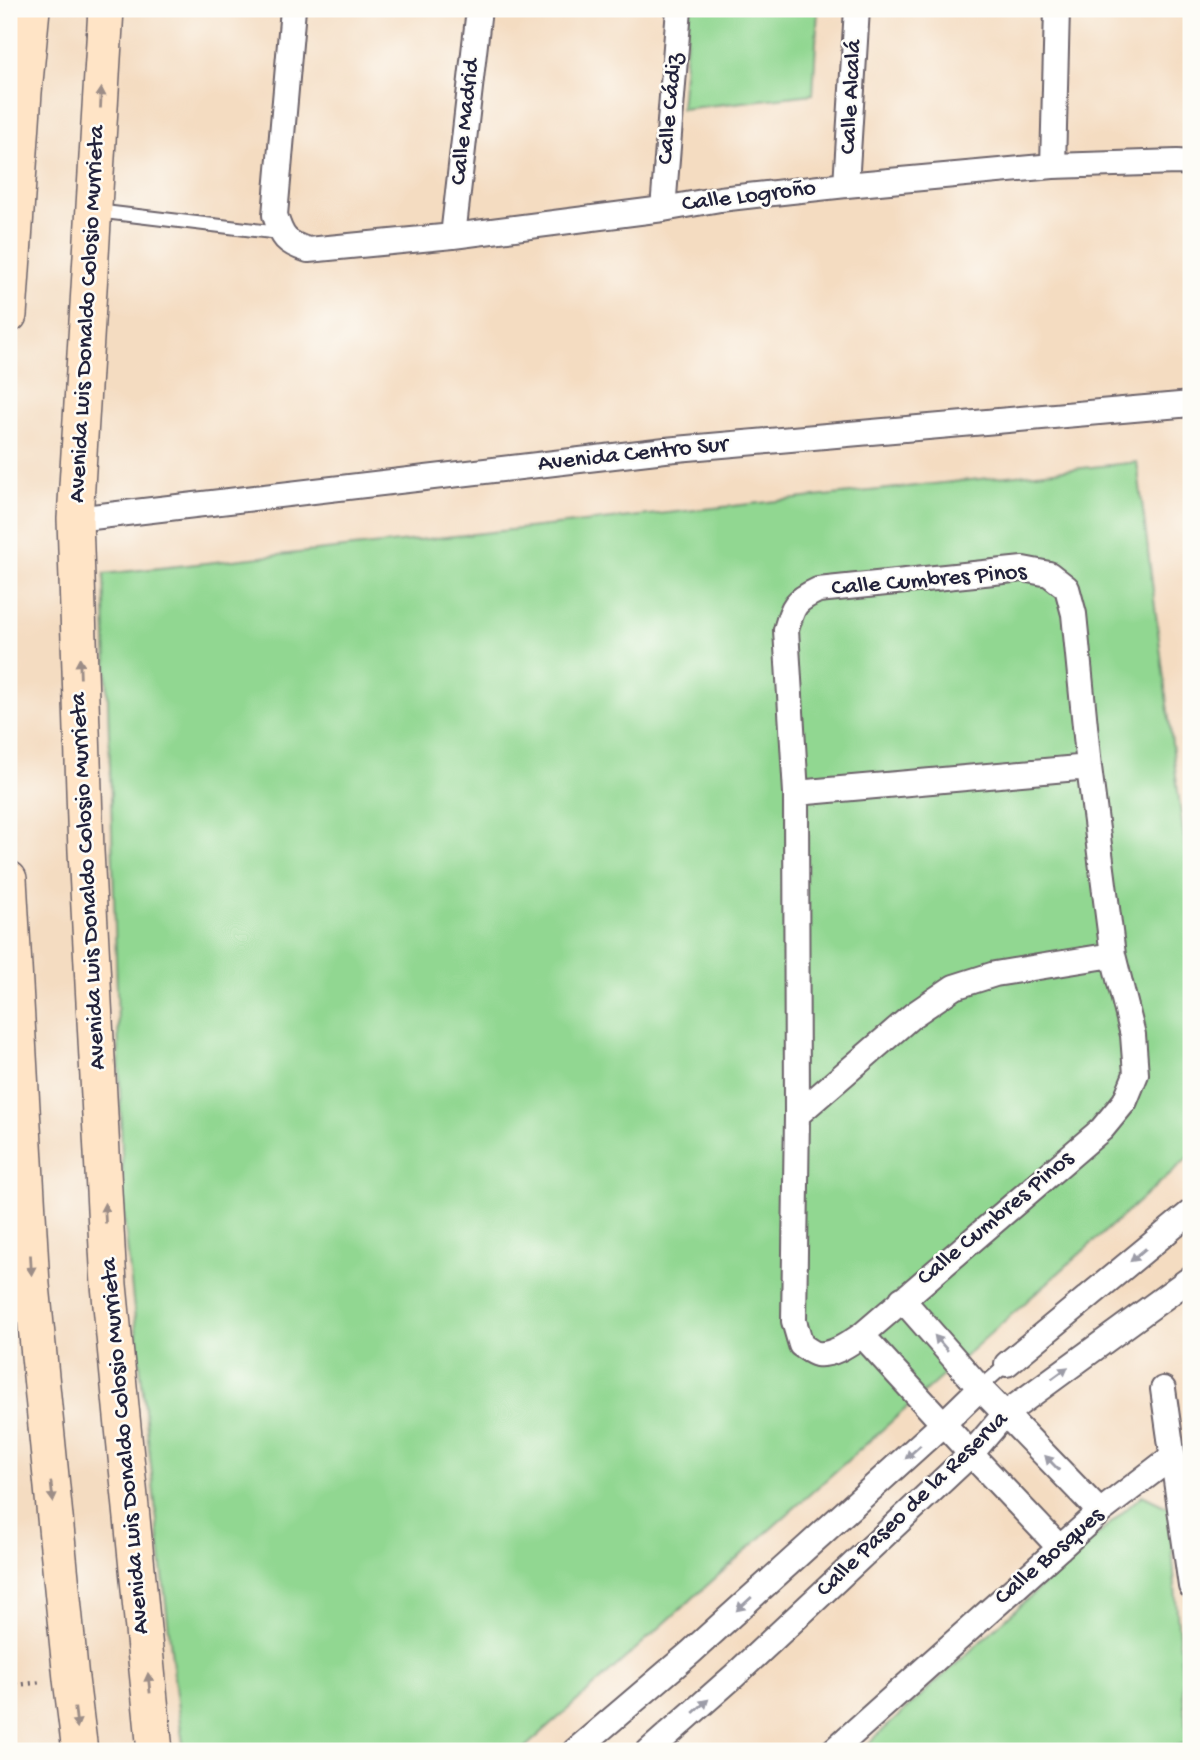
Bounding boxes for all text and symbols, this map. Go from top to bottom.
street label: Calle Alcalá [835,38,870,155]
street label: Calle Cádiz [652,51,690,166]
street label: Calle Madrid [445,56,487,187]
one-way arrow [95,87,106,109]
street label: Avenida Luis Donaldo Colosio Murrieta [64,124,112,503]
street label: Calle Logroño [680,174,818,220]
street label: Avenida Centro Sur [537,430,732,479]
street label: Calle Cumbres Pinos [830,558,1029,604]
one-way arrow [75,656,86,678]
street label: Avenida Luis Donaldo Colosio Murrieta [65,691,113,1070]
street label: Calle Cumbres Pinos [912,1144,1081,1293]
one-way arrow [99,1202,110,1224]
one-way arrow [1130,1247,1147,1262]
one-way arrow [26,1254,37,1276]
street label: Avenida Luis Donaldo Colosio Murrieta [95,1256,157,1635]
one-way arrow [934,1335,949,1352]
one-way arrow [1051,1367,1069,1381]
street label: Calle Paseo de la Reserva [811,1405,1016,1604]
one-way arrow [904,1444,921,1459]
one-way arrow [1045,1455,1061,1472]
one-way arrow [47,1481,58,1503]
street label: Calle Bosques [989,1501,1111,1612]
one-way arrow [736,1596,753,1612]
one-way arrow [143,1672,154,1694]
one-way arrow [692,1699,709,1714]
one-way arrow [70,1707,81,1729]

